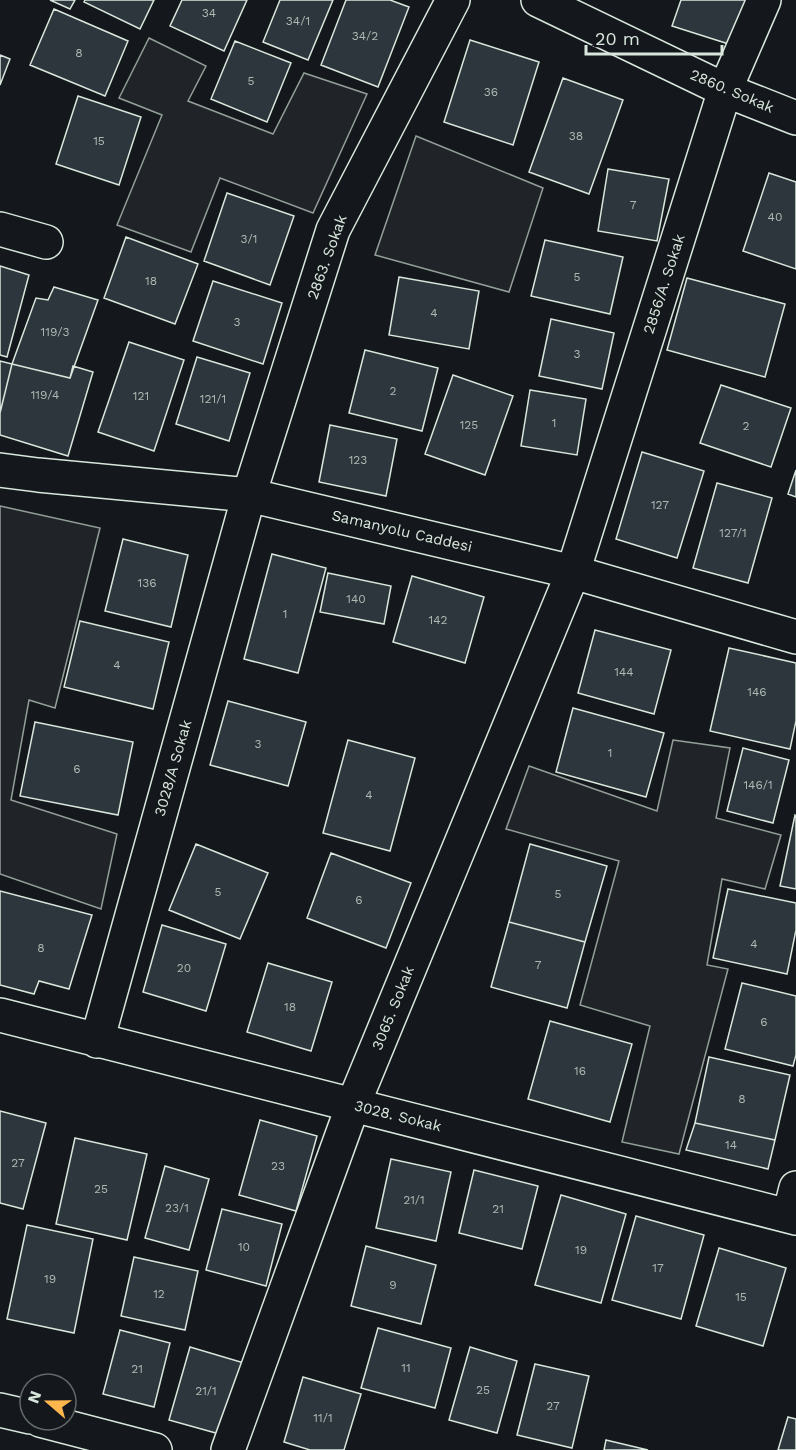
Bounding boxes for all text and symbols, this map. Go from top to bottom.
house number: 34 [202,6,216,20]
house number: 34/1 [286,14,310,28]
scale bar [586,18,722,56]
text: 20 m [595,28,640,49]
house number: 34/2 [352,29,378,43]
house number: 8 [75,46,83,60]
street label: 2860. Sokak [687,65,777,117]
house number: 5 [248,74,255,88]
house number: 36 [484,85,498,99]
house number: 38 [569,129,583,143]
house number: 15 [93,134,105,148]
house number: 7 [630,198,637,212]
house number: 40 [768,210,782,224]
street label: 2863. Sokak [303,212,351,302]
street label: 2856/A. Sokak [639,231,689,336]
house number: 3/1 [241,232,257,246]
house number: 5 [574,270,581,284]
house number: 18 [145,274,157,288]
house number: 4 [430,306,438,320]
house number: 3 [234,315,241,329]
house number: 119/3 [41,325,69,339]
house number: 3 [574,347,581,361]
house number: 2 [390,384,397,398]
house number: 119/4 [31,388,59,402]
house number: 121 [133,389,149,403]
house number: 121/1 [200,392,226,406]
house number: 1 [552,416,556,430]
house number: 125 [460,418,478,432]
house number: 2 [743,419,750,433]
house number: 123 [349,453,367,467]
house number: 127 [651,498,669,512]
street label: Samanyolu Caddesi [330,506,474,556]
house number: 127/1 [719,526,747,540]
house number: 136 [138,576,156,590]
house number: 140 [346,592,366,606]
house number: 1 [283,607,287,621]
house number: 142 [428,613,448,627]
house number: 4 [113,658,121,672]
house number: 144 [614,665,634,679]
house number: 146 [747,685,767,699]
street label: 3028/A Sokak [151,717,196,818]
house number: 3 [255,737,262,751]
house number: 1 [608,746,612,760]
house number: 6 [73,762,81,776]
house number: 146/1 [743,778,773,792]
house number: 4 [365,788,373,802]
house number: 5 [215,885,222,899]
house number: 5 [555,887,562,901]
house number: 6 [355,893,363,907]
house number: 4 [750,937,758,951]
house number: 8 [37,941,45,955]
house number: 7 [535,958,542,972]
house number: 20 [177,961,191,975]
street label: 3065. Sokak [368,963,418,1053]
house number: 18 [284,1000,296,1014]
house number: 6 [760,1015,768,1029]
house number: 16 [574,1064,586,1078]
house number: 8 [738,1092,746,1106]
street label: 3028. Sokak [353,1096,444,1136]
house number: 14 [725,1138,737,1152]
house number: 27 [11,1156,25,1170]
house number: 23 [271,1159,285,1173]
house number: 25 [94,1182,108,1196]
house number: 21/1 [403,1193,425,1207]
house number: 23/1 [165,1201,189,1215]
house number: 21 [492,1202,504,1216]
house number: 10 [238,1240,250,1254]
house number: 19 [575,1243,587,1257]
house number: 17 [652,1261,664,1275]
house number: 19 [44,1272,56,1286]
house number: 9 [389,1278,397,1292]
house number: 12 [153,1287,165,1301]
house number: 15 [735,1290,747,1304]
house number: 11 [401,1361,411,1375]
house number: 21 [131,1362,143,1376]
north arrow [18,1372,78,1432]
house number: 25 [476,1383,490,1397]
house number: 21/1 [195,1384,217,1398]
text: N [23,1388,45,1406]
house number: 27 [546,1399,560,1413]
house number: 11/1 [313,1411,333,1425]

